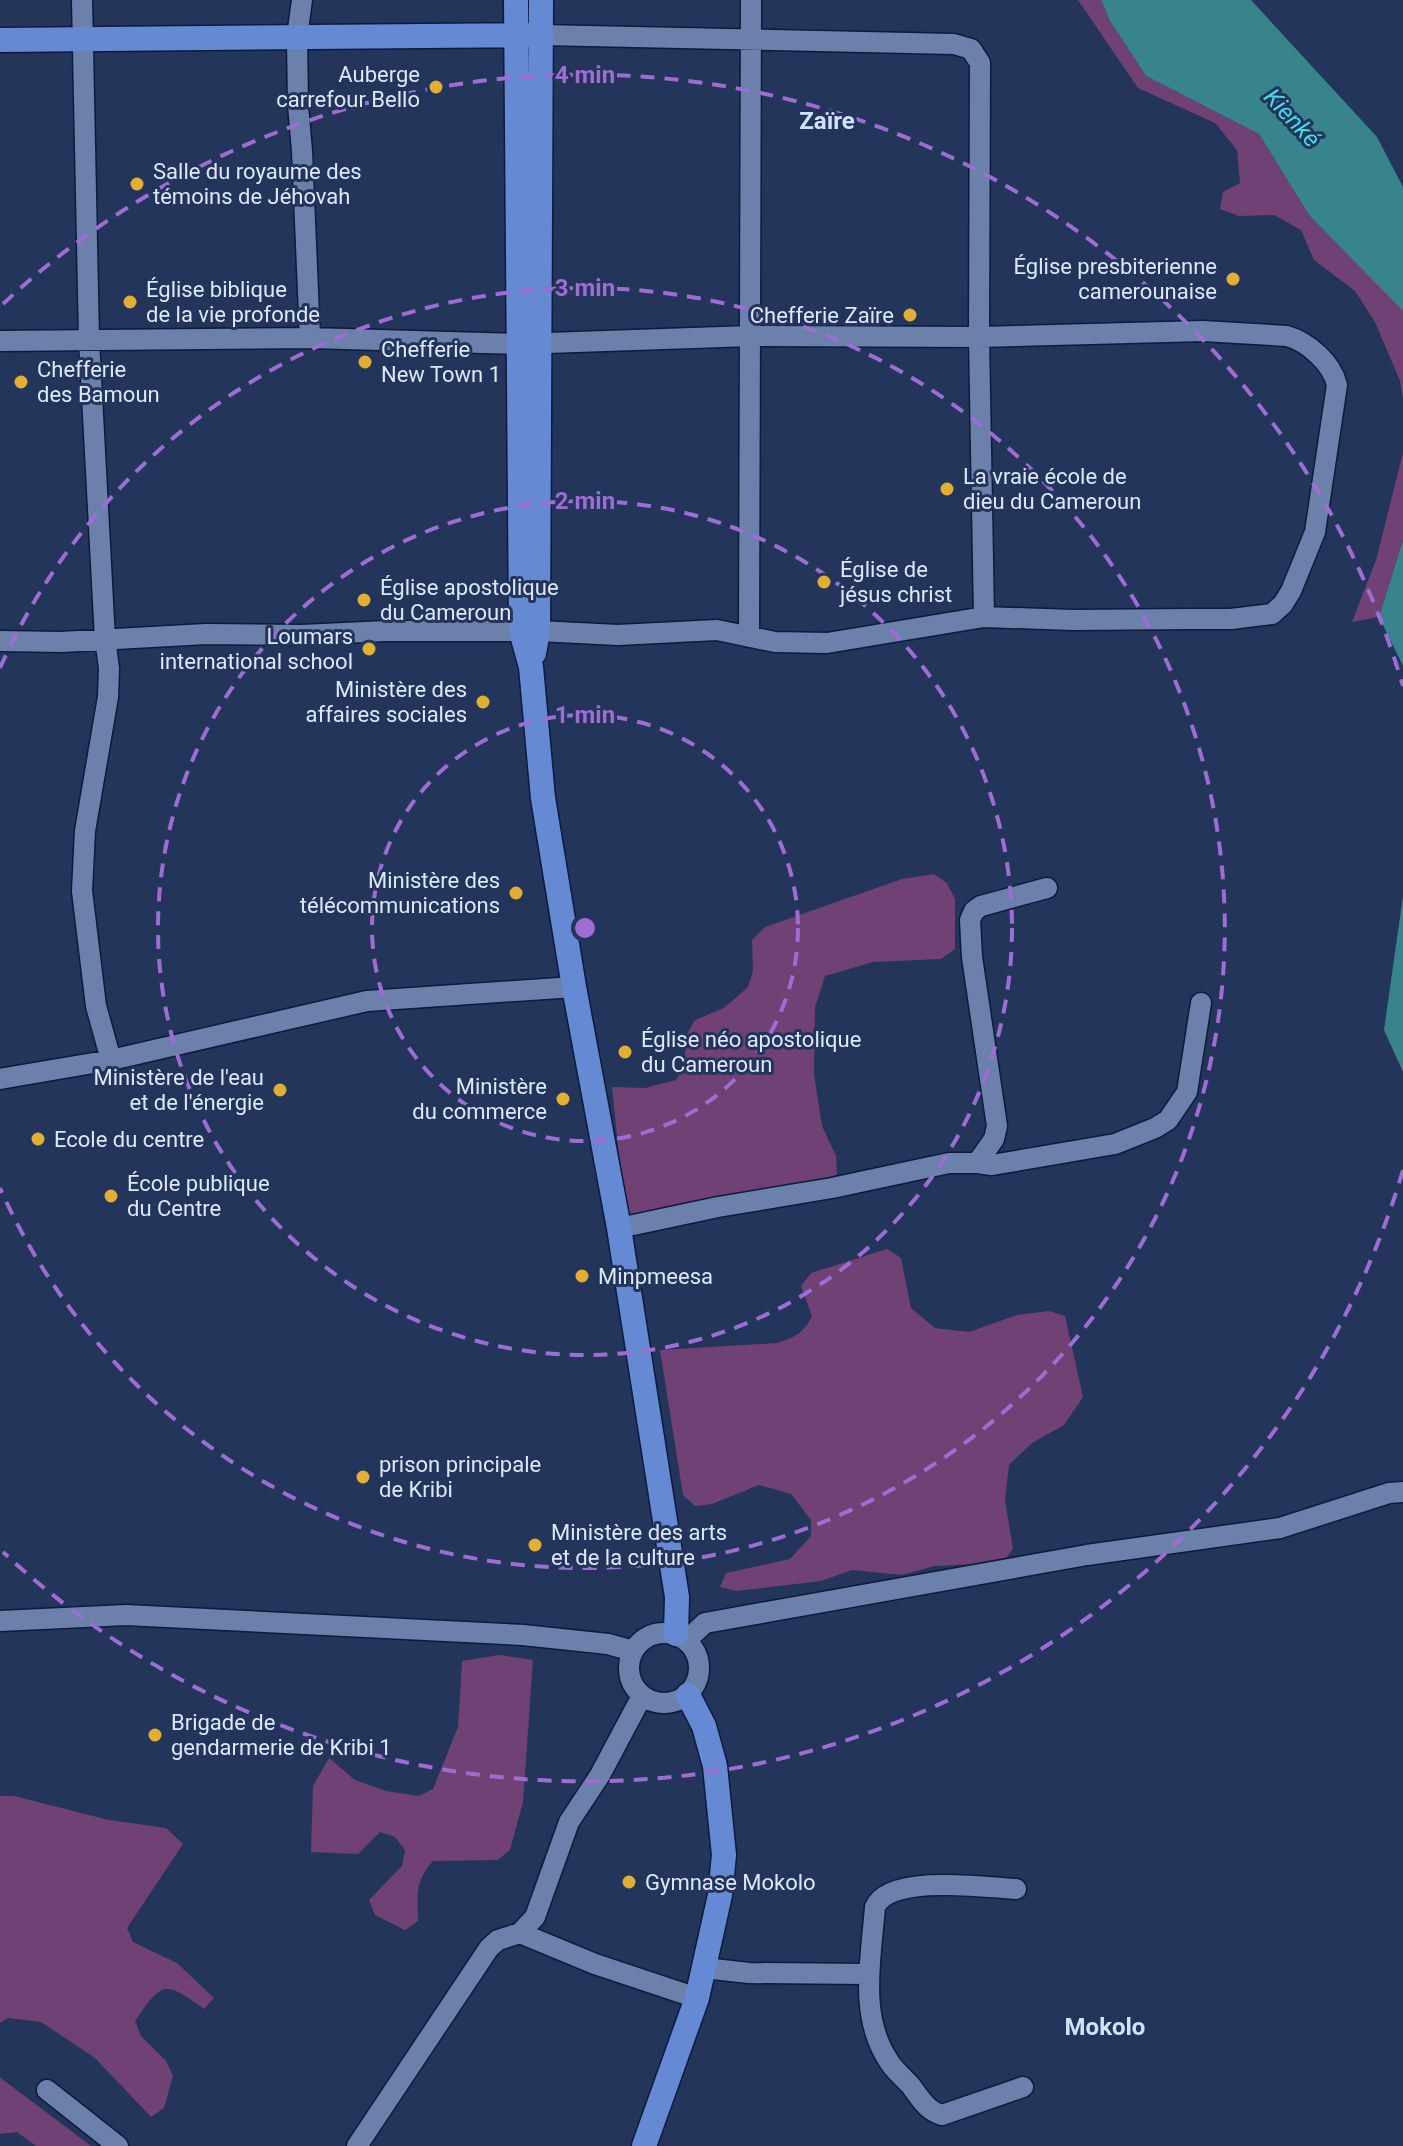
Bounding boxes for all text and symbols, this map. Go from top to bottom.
text: 4 min [555,61,615,89]
place label: Auberge carrefour Bello [276,62,420,112]
marker: Auberge carrefour Bello [427,78,445,96]
water label: Kienké [1258,83,1326,153]
district label: Zaïre [799,107,855,135]
place label: Salle du royaume des témoins de Jéhovah [153,159,362,209]
marker: Salle du royaume des témoins de Jéhovah [128,175,146,193]
place label: Église presbiterienne camerounaise [1014,254,1217,304]
marker: Église presbiterienne camerounaise [1224,270,1242,288]
text: 3 min [555,274,615,302]
place label: Église biblique de la vie profonde [146,277,320,327]
marker: Église biblique de la vie profonde [121,293,139,311]
place label: Chefferie Zaïre [750,303,894,328]
marker: Chefferie Zaïre [901,306,919,324]
place label: Chefferie New Town 1 [381,337,501,387]
marker: Chefferie New Town 1 [356,353,374,371]
place label: Chefferie des Bamoun [37,357,160,407]
marker: Chefferie des Bamoun [12,373,30,391]
place label: La vraie école de dieu du Cameroun [963,464,1141,514]
marker: La vraie école de dieu du Cameroun [938,480,956,498]
text: 2 min [555,487,615,515]
place label: Église de jésus christ [839,557,952,607]
marker: Église de jésus christ [815,573,833,591]
place label: Église apostolique du Cameroun [380,575,559,625]
marker: Église apostolique du Cameroun [355,591,373,609]
place label: Loumars international school [160,624,353,674]
marker: Loumars international school [360,640,378,658]
place label: Ministère des affaires sociales [306,677,467,727]
marker: Ministère des affaires sociales [474,693,492,711]
text: 1 min [555,701,615,729]
place label: Ministère des télécommunications [300,868,500,918]
marker: Ministère des télécommunications [507,884,525,902]
centre of rings [571,914,599,942]
place label: Église néo apostolique du Cameroun [641,1027,861,1077]
marker: Église néo apostolique du Cameroun [616,1043,634,1061]
place label: Ministère de l'eau et de l'énergie [94,1065,264,1115]
place label: Ministère du commerce [412,1074,547,1124]
marker: Ministère de l'eau et de l'énergie [271,1081,289,1099]
marker: Ministère du commerce [554,1090,572,1108]
place label: Ecole du centre [54,1127,204,1152]
marker: Ecole du centre [29,1130,47,1148]
place label: École publique du Centre [127,1171,270,1221]
marker: École publique du Centre [102,1187,120,1205]
place label: Minpmeesa [598,1264,713,1289]
marker: Minpmeesa [573,1267,591,1285]
place label: prison principale de Kribi [379,1452,541,1502]
marker: prison principale de Kribi [354,1468,372,1486]
place label: Ministère des arts et de la culture [551,1520,727,1570]
marker: Ministère des arts et de la culture [526,1536,544,1554]
place label: Brigade de gendarmerie de Kribi 1 [171,1710,392,1760]
marker: Brigade de gendarmerie de Kribi 1 [146,1726,164,1744]
place label: Gymnase Mokolo [645,1870,816,1895]
marker: Gymnase Mokolo [620,1873,638,1891]
district label: Mokolo [1065,2013,1145,2041]

